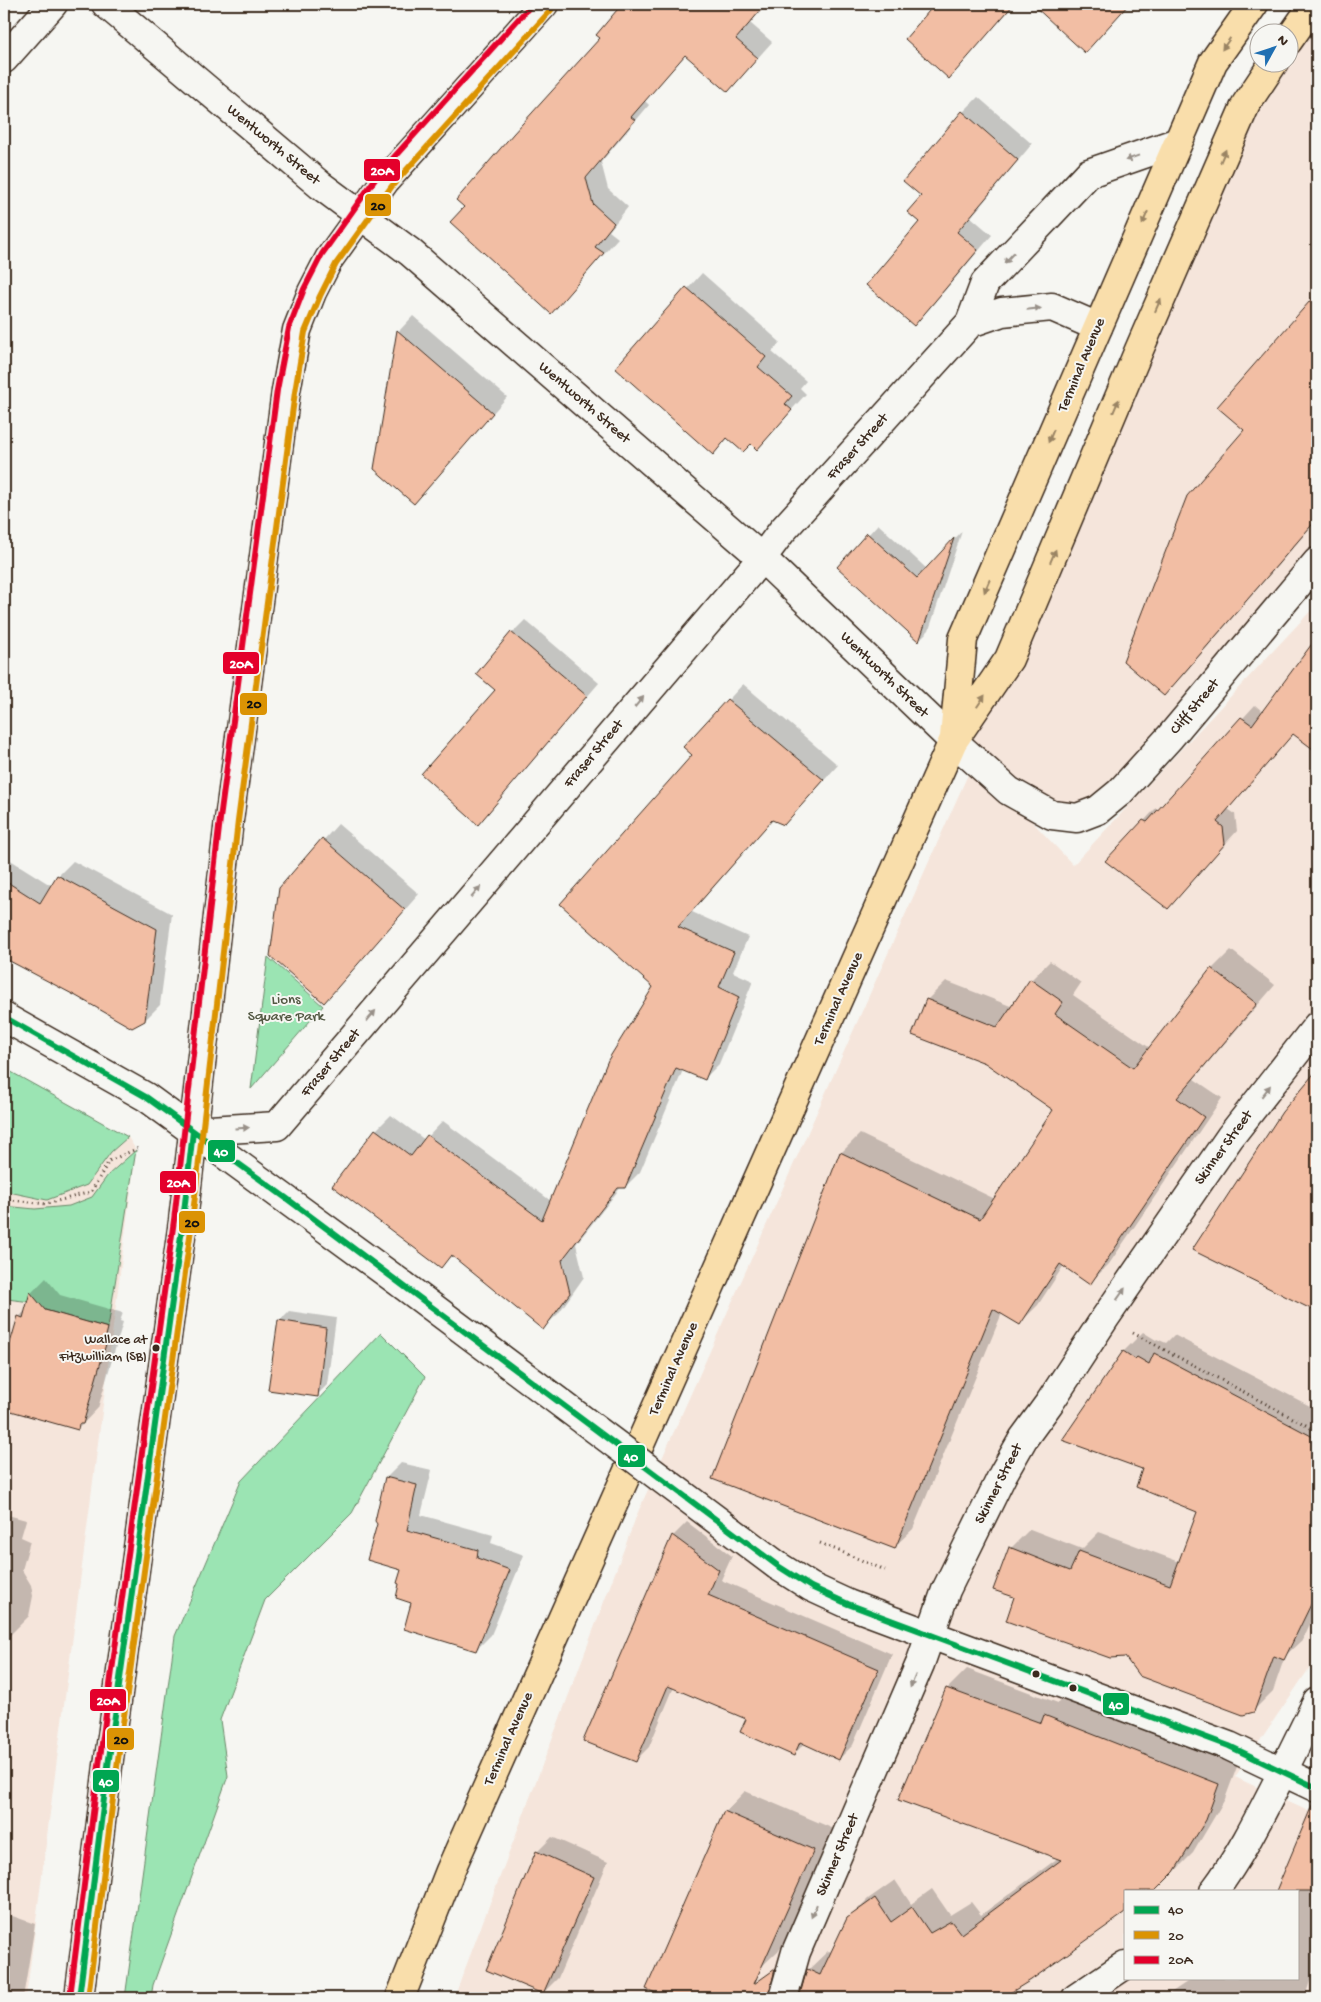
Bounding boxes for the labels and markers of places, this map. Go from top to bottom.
place label: Wallace at Fitzwilliam (SB) [58,1332,148,1366]
marker: Wallace at Fitzwilliam (SB) [151,1343,161,1353]
unlabelled marker [1031,1669,1041,1679]
unlabelled marker [1068,1683,1078,1693]

